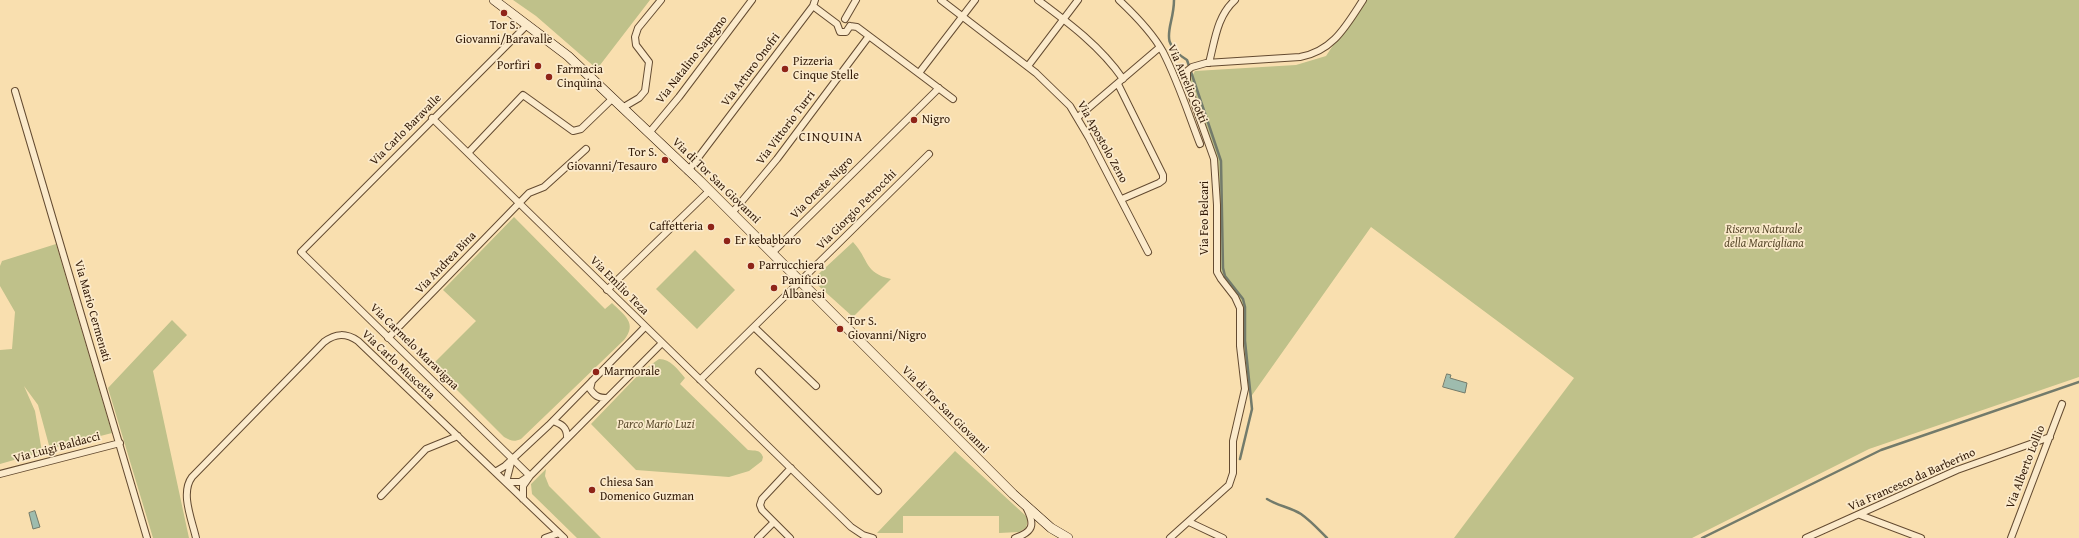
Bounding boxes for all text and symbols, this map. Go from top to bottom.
marker: Tor S. Giovanni/Baravalle [499,8,509,18]
street label: Via Natalino Sapegno [653,13,731,107]
place label: Tor S. Giovanni/Baravalle [456,19,552,47]
street label: Via Arturo Onofri [719,30,783,110]
street label: Via Aurelio Gotti [1164,42,1210,126]
place label: Pizzeria Cinque Stelle [793,55,859,83]
place label: Porfiri [497,59,530,73]
marker: Porfiri [533,61,543,71]
place label: Farmacia Cinquina [557,63,603,91]
marker: Pizzeria Cinque Stelle [780,64,790,74]
marker: Farmacia Cinquina [544,72,554,82]
street label: Via Vittorio Turri [753,88,819,168]
street label: Via Carlo Baravalle [367,91,445,169]
street label: Via Apostolo Zeno [1074,98,1130,186]
place label: Nigro [922,113,950,127]
marker: Nigro [909,115,919,125]
district label: CINQUINA [799,130,863,146]
street label: Via di Tor San Giovanni [669,135,763,227]
place label: Tor S. Giovanni/Tesauro [567,146,657,174]
street label: Via Oreste Nigro [788,154,856,222]
marker: Tor S. Giovanni/Tesauro [660,155,670,165]
street label: Via Giorgio Petrocchi [814,167,900,253]
street label: Via Feo Belcari [1198,181,1212,255]
place label: Caffetteria [649,220,703,234]
marker: Caffetteria [706,222,716,232]
park label: Riserva Naturale della Marcigliana [1724,223,1804,251]
street label: Via Andrea Bina [413,229,479,297]
place label: Er kebabbaro [735,234,801,248]
marker: Er kebabbaro [722,236,732,246]
street label: Via Emilio Teza [587,254,651,318]
street label: Via Mario Cermenati [71,259,113,363]
place label: Parrucchiera [759,259,824,273]
marker: Parrucchiera [746,261,756,271]
place label: Panificio Albanesi [782,274,826,302]
marker: Panificio Albanesi [769,283,779,293]
street label: Via Carmelo Maravigna [367,301,461,393]
place label: Tor S. Giovanni/Nigro [848,315,926,343]
marker: Tor S. Giovanni/Nigro [835,324,845,334]
street label: Via Carlo Muscetta [358,327,438,403]
street label: Via di Tor San Giovanni [898,363,992,457]
place label: Marmorale [604,365,660,379]
marker: Marmorale [591,367,601,377]
park label: Parco Mario Luzi [618,418,694,432]
street label: Via Alberto Lollio [2003,423,2049,511]
street label: Via Luigi Baldacci [12,430,102,466]
street label: Via Francesco da Barberino [1846,445,1978,515]
place label: Chiesa San Domenico Guzman [600,476,694,504]
marker: Chiesa San Domenico Guzman [587,485,597,495]

